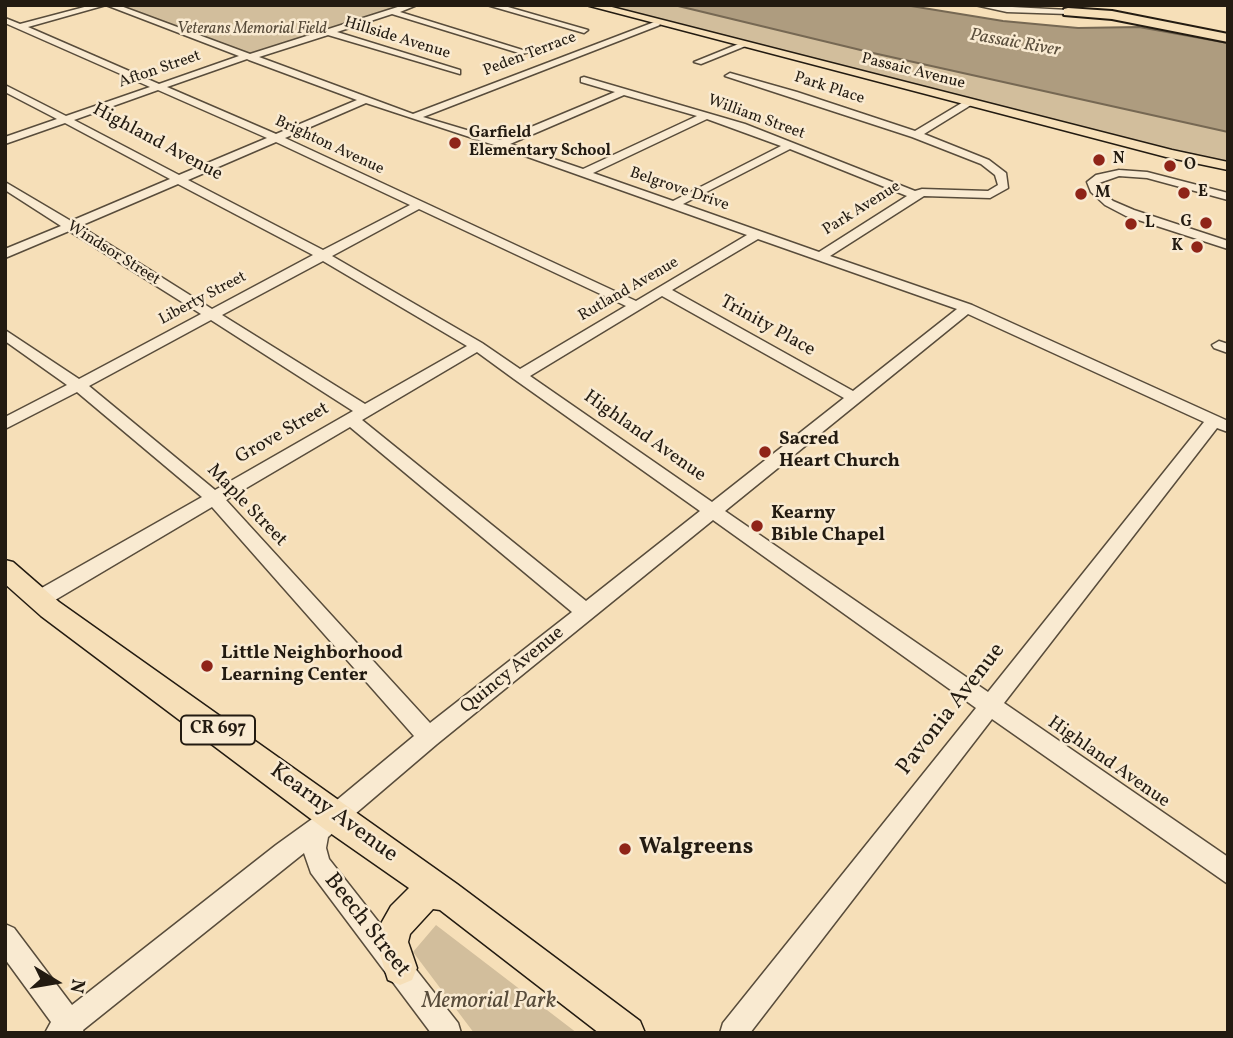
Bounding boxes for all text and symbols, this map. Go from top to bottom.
street label: Hillside Avenue [341,14,453,64]
park label: Veterans Memorial Field [177,20,327,40]
water label: Passaic River [968,25,1062,63]
street label: Peden Terrace [481,29,579,81]
street label: Afton Street [117,47,203,93]
street label: Passaic Avenue [859,50,967,94]
street label: Park Place [791,69,867,109]
street label: William Street [705,92,807,144]
street label: Highland Avenue [88,99,226,187]
street label: Brighton Avenue [271,112,387,180]
place label: Garfield Elementary School [469,124,611,162]
marker: Garfield Elementary School [447,135,463,151]
place label: N [1113,150,1125,170]
marker: N [1091,152,1107,168]
place label: O [1184,156,1196,176]
marker: O [1162,158,1178,174]
street label: Belgrove Drive [627,164,731,216]
street label: Park Avenue [820,177,904,241]
place label: E [1198,183,1208,203]
place label: M [1095,184,1110,204]
marker: E [1176,185,1192,201]
marker: M [1073,186,1089,202]
place label: G [1181,213,1192,233]
place label: L [1145,214,1155,234]
marker: G [1198,215,1214,231]
marker: L [1123,216,1139,232]
street label: Windsor Street [63,218,163,290]
place label: K [1171,237,1183,257]
marker: K [1189,239,1205,255]
street label: Rutland Avenue [576,254,682,326]
street label: Liberty Street [156,268,250,330]
street label: Trinity Place [715,291,819,363]
street label: Highland Avenue [578,386,710,488]
street label: Grove Street [232,398,334,470]
place label: Sacred Heart Church [779,430,900,474]
marker: Sacred Heart Church [757,444,773,460]
street label: Maple Street [201,460,291,552]
place label: Kearny Bible Chapel [771,504,885,548]
marker: Kearny Bible Chapel [749,518,765,534]
street label: Quincy Avenue [457,622,569,720]
street label: Pavonia Avenue [892,638,1012,782]
place label: Little Neighborhood Learning Center [221,644,403,688]
marker: Little Neighborhood Learning Center [199,658,215,674]
street label: Highland Avenue [1042,712,1174,814]
road number: CR 697 [181,716,255,744]
street label: Kearny Avenue [264,758,402,870]
place label: Walgreens [639,835,753,863]
marker: Walgreens [617,841,633,857]
street label: Beech Street [317,868,415,984]
north arrow [21,947,91,1017]
text: N [63,977,91,995]
park label: Memorial Park [422,989,556,1017]

